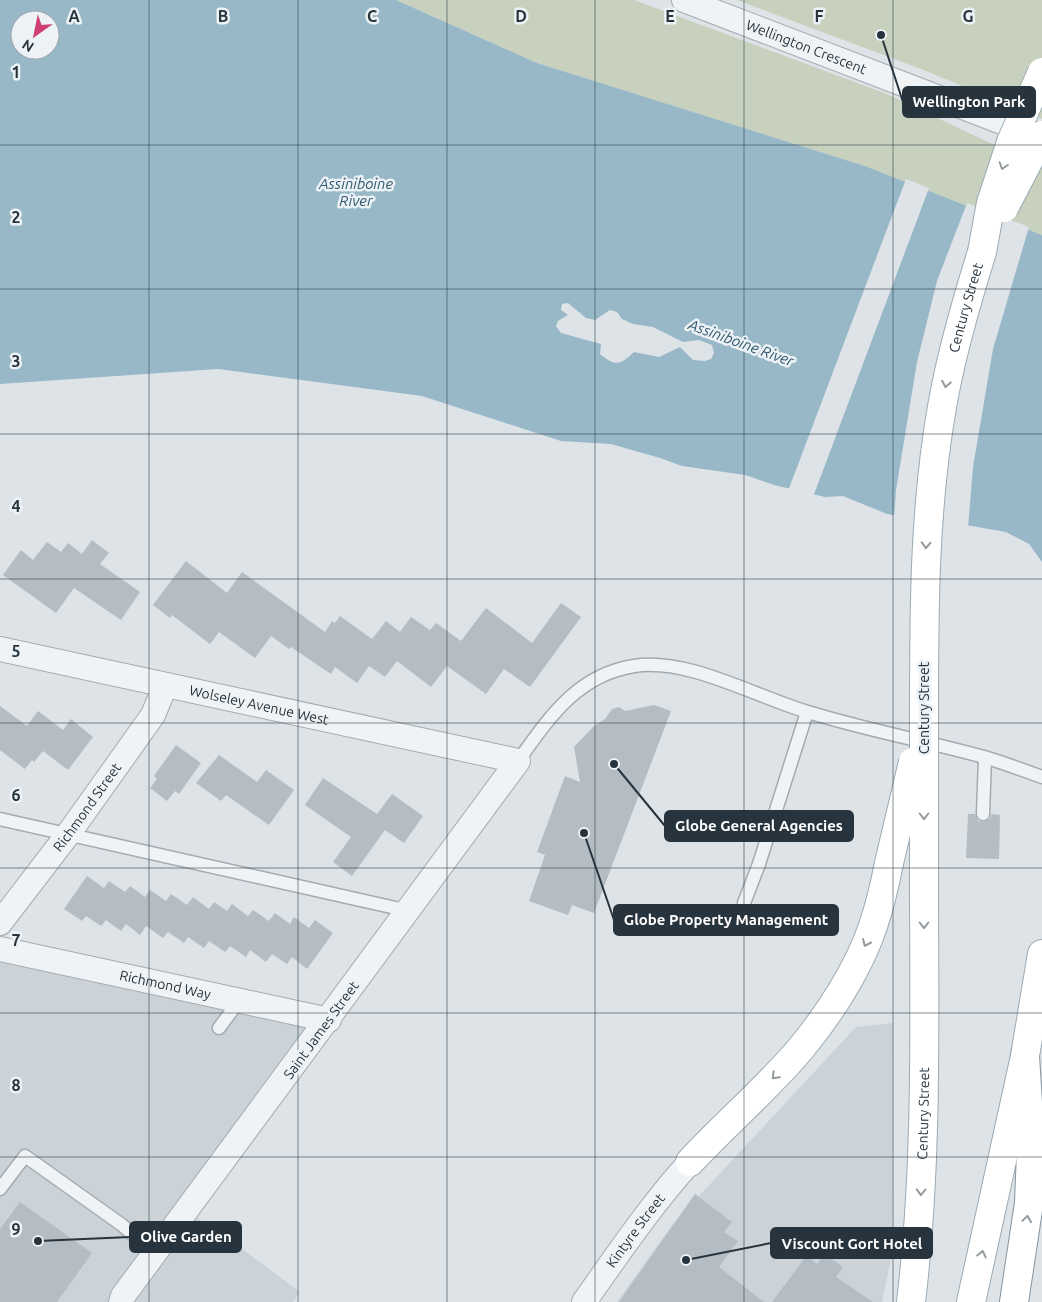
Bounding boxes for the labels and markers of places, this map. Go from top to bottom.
callout: Wellington Park [903,87,1035,117]
callout: Globe General Agencies [665,811,853,841]
callout: Globe Property Management [614,905,838,935]
callout: Olive Garden [130,1222,241,1252]
callout: Viscount Gort Hotel [771,1228,932,1258]

